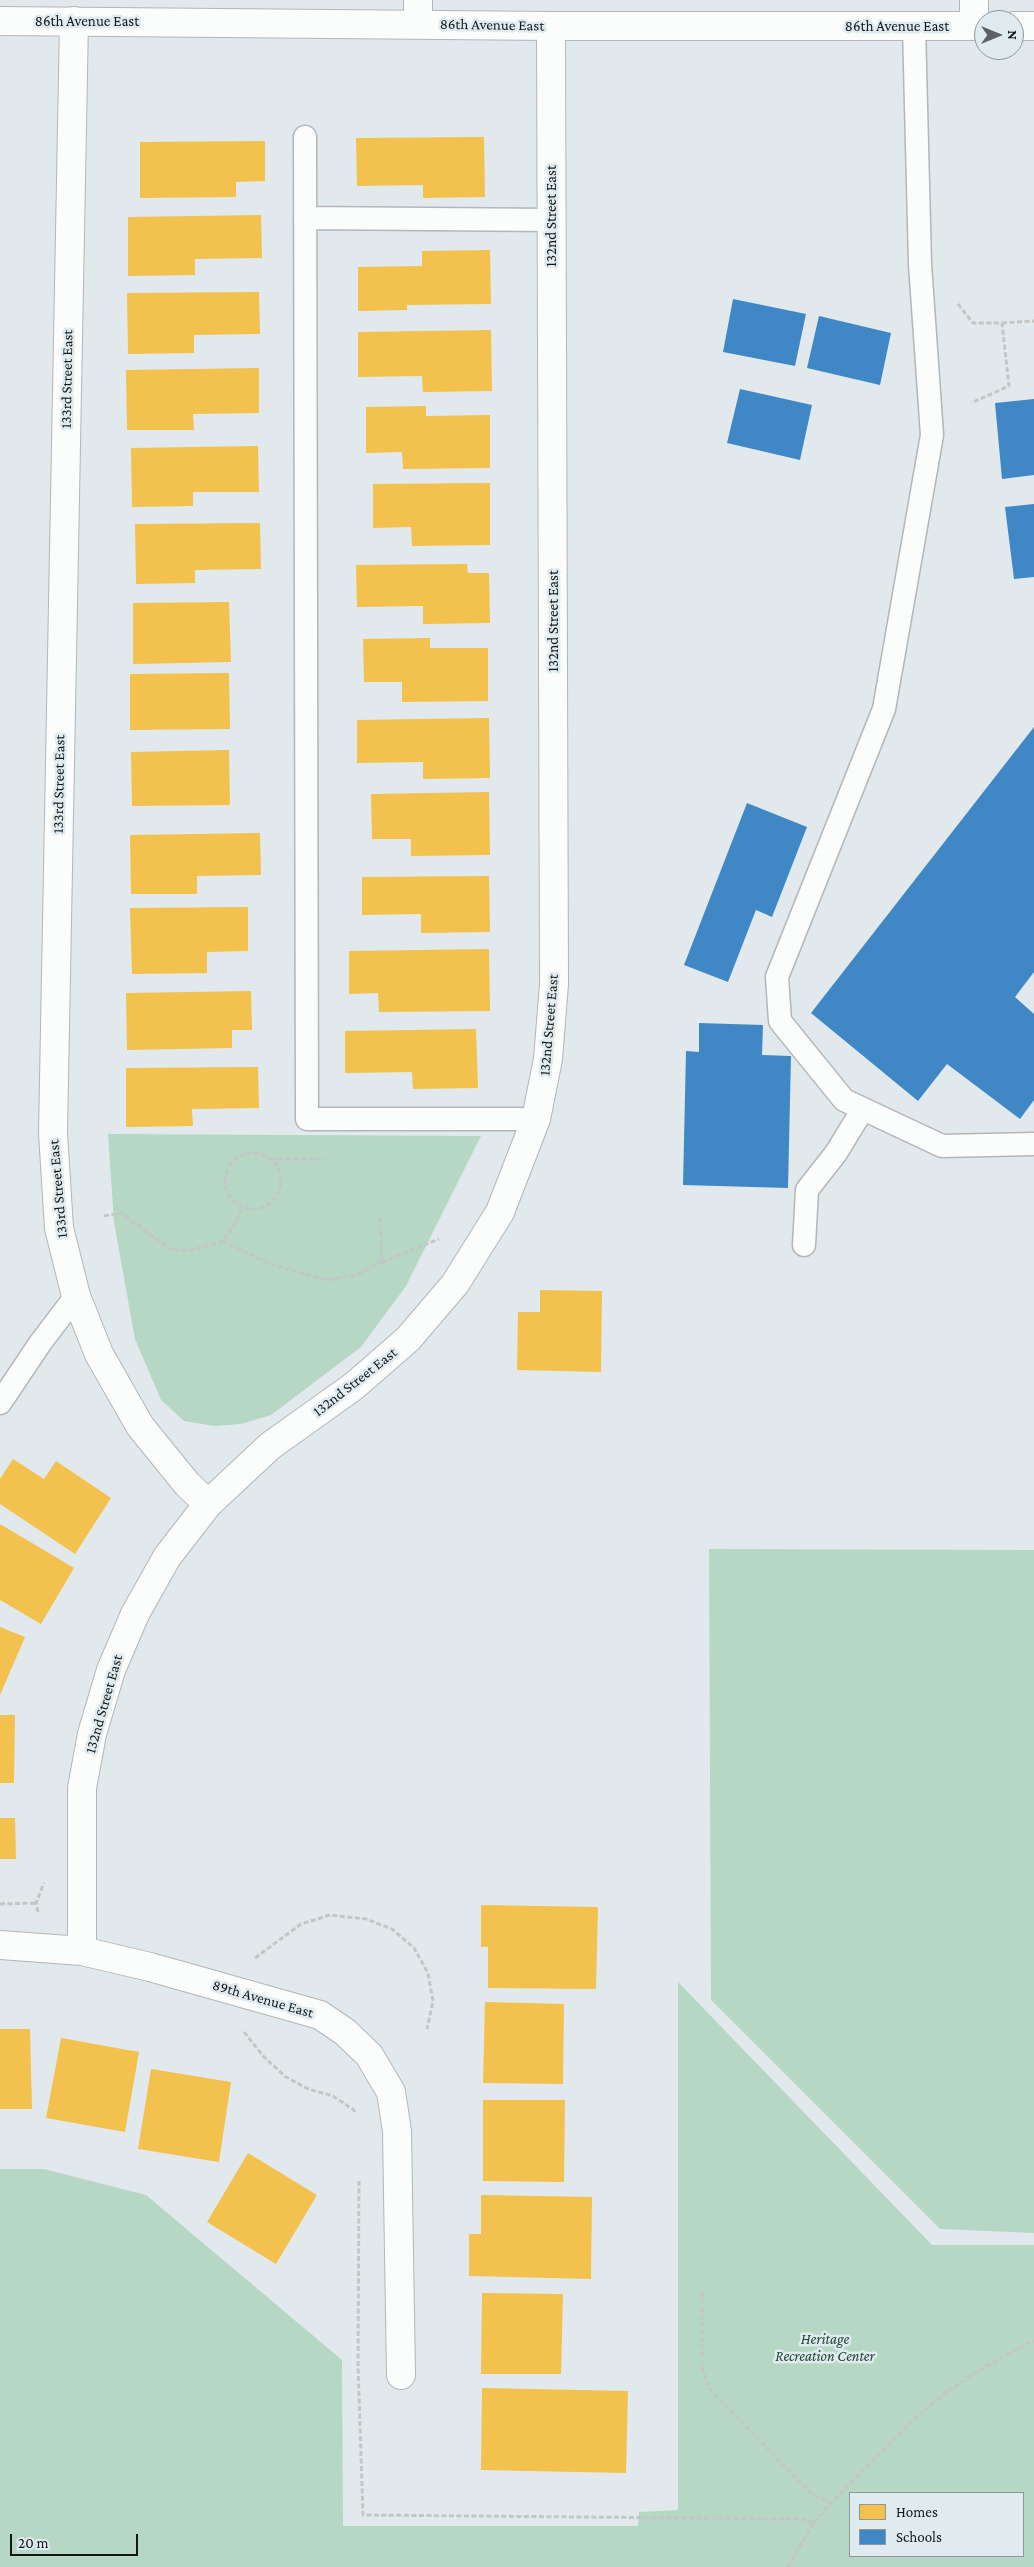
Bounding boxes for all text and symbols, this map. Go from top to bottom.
north arrow [974,10,1024,60]
street label: 86th Avenue East [35,12,139,30]
street label: 86th Avenue East [440,15,544,35]
street label: 86th Avenue East [845,17,949,35]
text: N [1005,30,1021,40]
street label: 132nd Street East [542,165,560,267]
street label: 133rd Street East [57,329,77,429]
street label: 132nd Street East [544,570,562,672]
street label: 133rd Street East [49,734,69,834]
street label: 132nd Street East [536,973,562,1077]
street label: 133rd Street East [45,1139,71,1239]
street label: 132nd Street East [309,1344,401,1420]
street label: 132nd Street East [81,1653,127,1755]
street label: 89th Avenue East [210,1976,316,2022]
park label: Heritage Recreation Center [775,2330,875,2365]
legend [849,2492,1024,2557]
text: Homes [896,2504,938,2520]
scale bar [12,2524,140,2556]
text: Schools [896,2529,942,2545]
text: 20 m [18,2535,49,2551]

